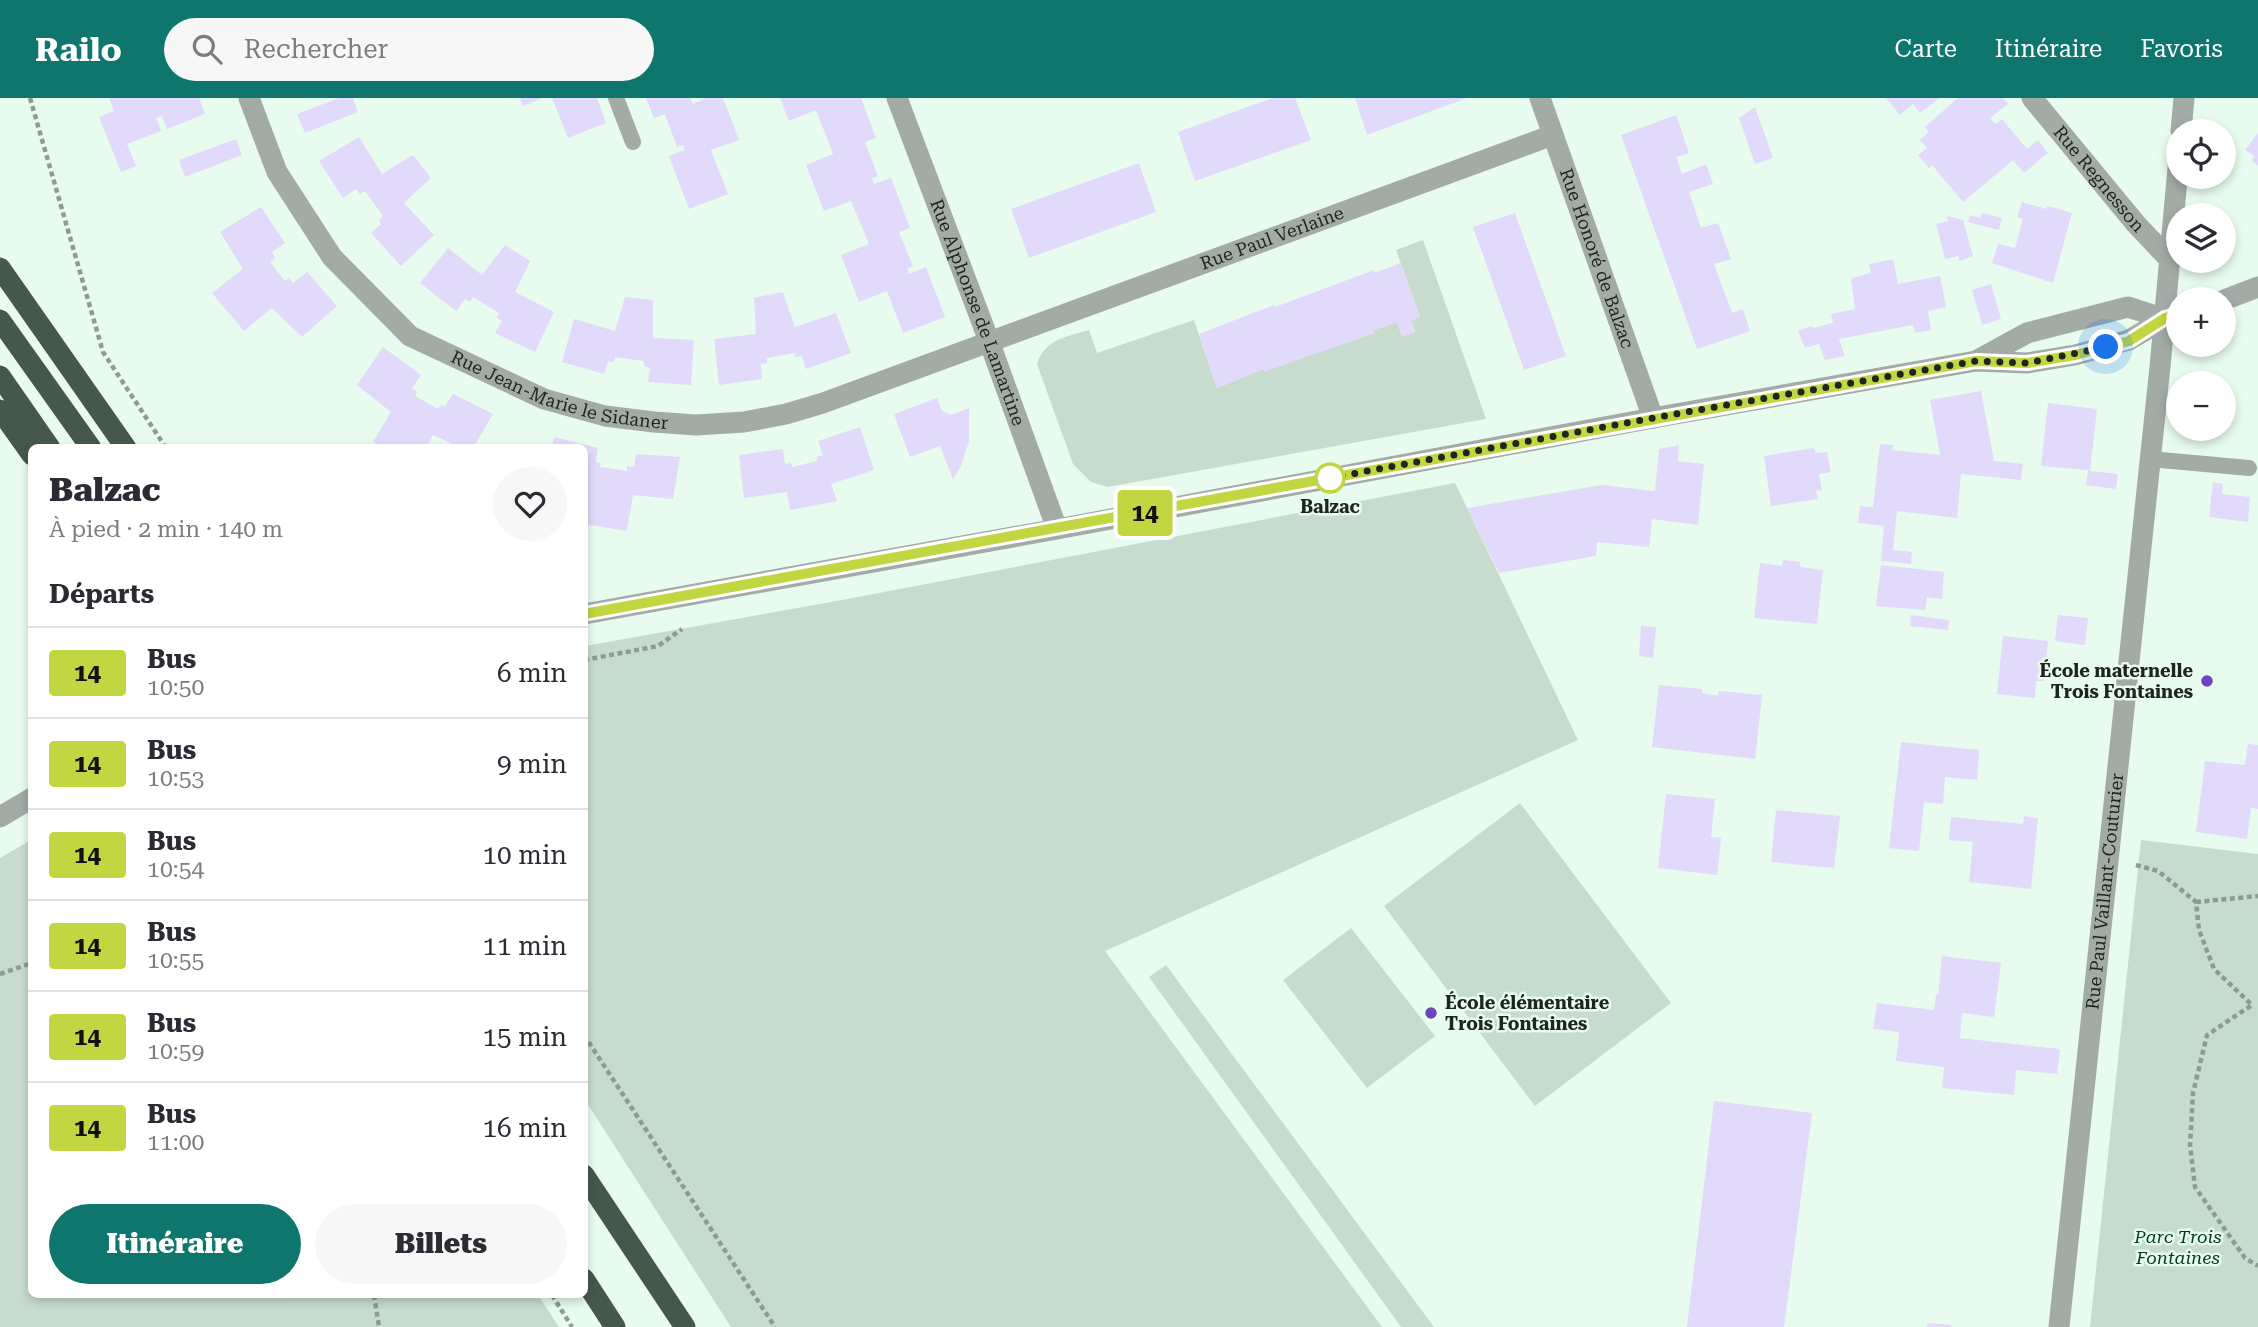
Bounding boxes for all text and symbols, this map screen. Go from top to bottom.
search box [164,18,654,81]
text: Railo [35,30,122,69]
icon: search [188,30,226,68]
text: Rechercher [244,34,388,64]
text: Carte [1895,35,1957,63]
text: Itinéraire [1995,35,2102,63]
text: Favoris [2140,35,2223,63]
map controls [2166,119,2236,441]
button: locate [2166,119,2236,189]
street label: Rue Regnesson [2049,121,2149,236]
street label: Rue Honoré de Balzac [1556,165,1639,351]
street label: Rue Alphonse de Lamartine [926,196,1030,428]
street label: Rue Paul Verlaine [1197,202,1347,274]
button: layers [2166,203,2236,273]
button: + [2166,287,2236,357]
your location [2088,329,2123,364]
street label: Rue Jean-Marie le Sidaner [448,346,669,433]
button: − [2166,371,2236,441]
marker: Balzac [1315,463,1345,493]
button: heart [493,467,567,541]
text: Balzac [49,470,161,509]
line badge: 14 [1114,490,1176,536]
place label: Balzac [1300,496,1360,517]
text: 14 [1132,499,1158,527]
text: À pied · 2 min · 140 m [49,516,283,543]
text: Départs [49,579,154,609]
text: Bus [147,644,196,674]
text: 6 min [497,658,567,688]
text: 14 [74,659,101,687]
place label: École maternelle Trois Fontaines [2040,659,2193,702]
marker: École maternelle Trois Fontaines [2199,673,2215,689]
text: 10:50 [147,674,204,701]
text: Bus [147,735,196,765]
text: 9 min [497,749,567,779]
text: 14 [74,750,101,778]
text: 10:53 [147,765,204,792]
street label: Rue Paul Vaillant-Couturier [2081,772,2127,1011]
text: Bus [147,826,196,856]
text: 10 min [483,840,567,870]
text: 14 [74,841,101,869]
text: 10:54 [147,856,204,883]
text: Bus [147,917,196,947]
text: 11 min [483,931,567,961]
text: 14 [74,932,101,960]
text: 10:55 [147,947,204,974]
place label: École élémentaire Trois Fontaines [1445,991,1610,1034]
marker: École élémentaire Trois Fontaines [1423,1005,1439,1021]
text: Bus [147,1008,196,1038]
text: 15 min [483,1022,567,1052]
text: 14 [74,1023,101,1051]
text: 10:59 [147,1038,204,1065]
text: Bus [147,1099,196,1129]
text: 16 min [483,1113,567,1143]
text: 14 [74,1114,101,1142]
text: 11:00 [147,1129,204,1156]
button: Itinéraire [49,1204,301,1284]
button: Billets [315,1204,567,1284]
park label: Parc Trois Fontaines [2133,1226,2222,1268]

